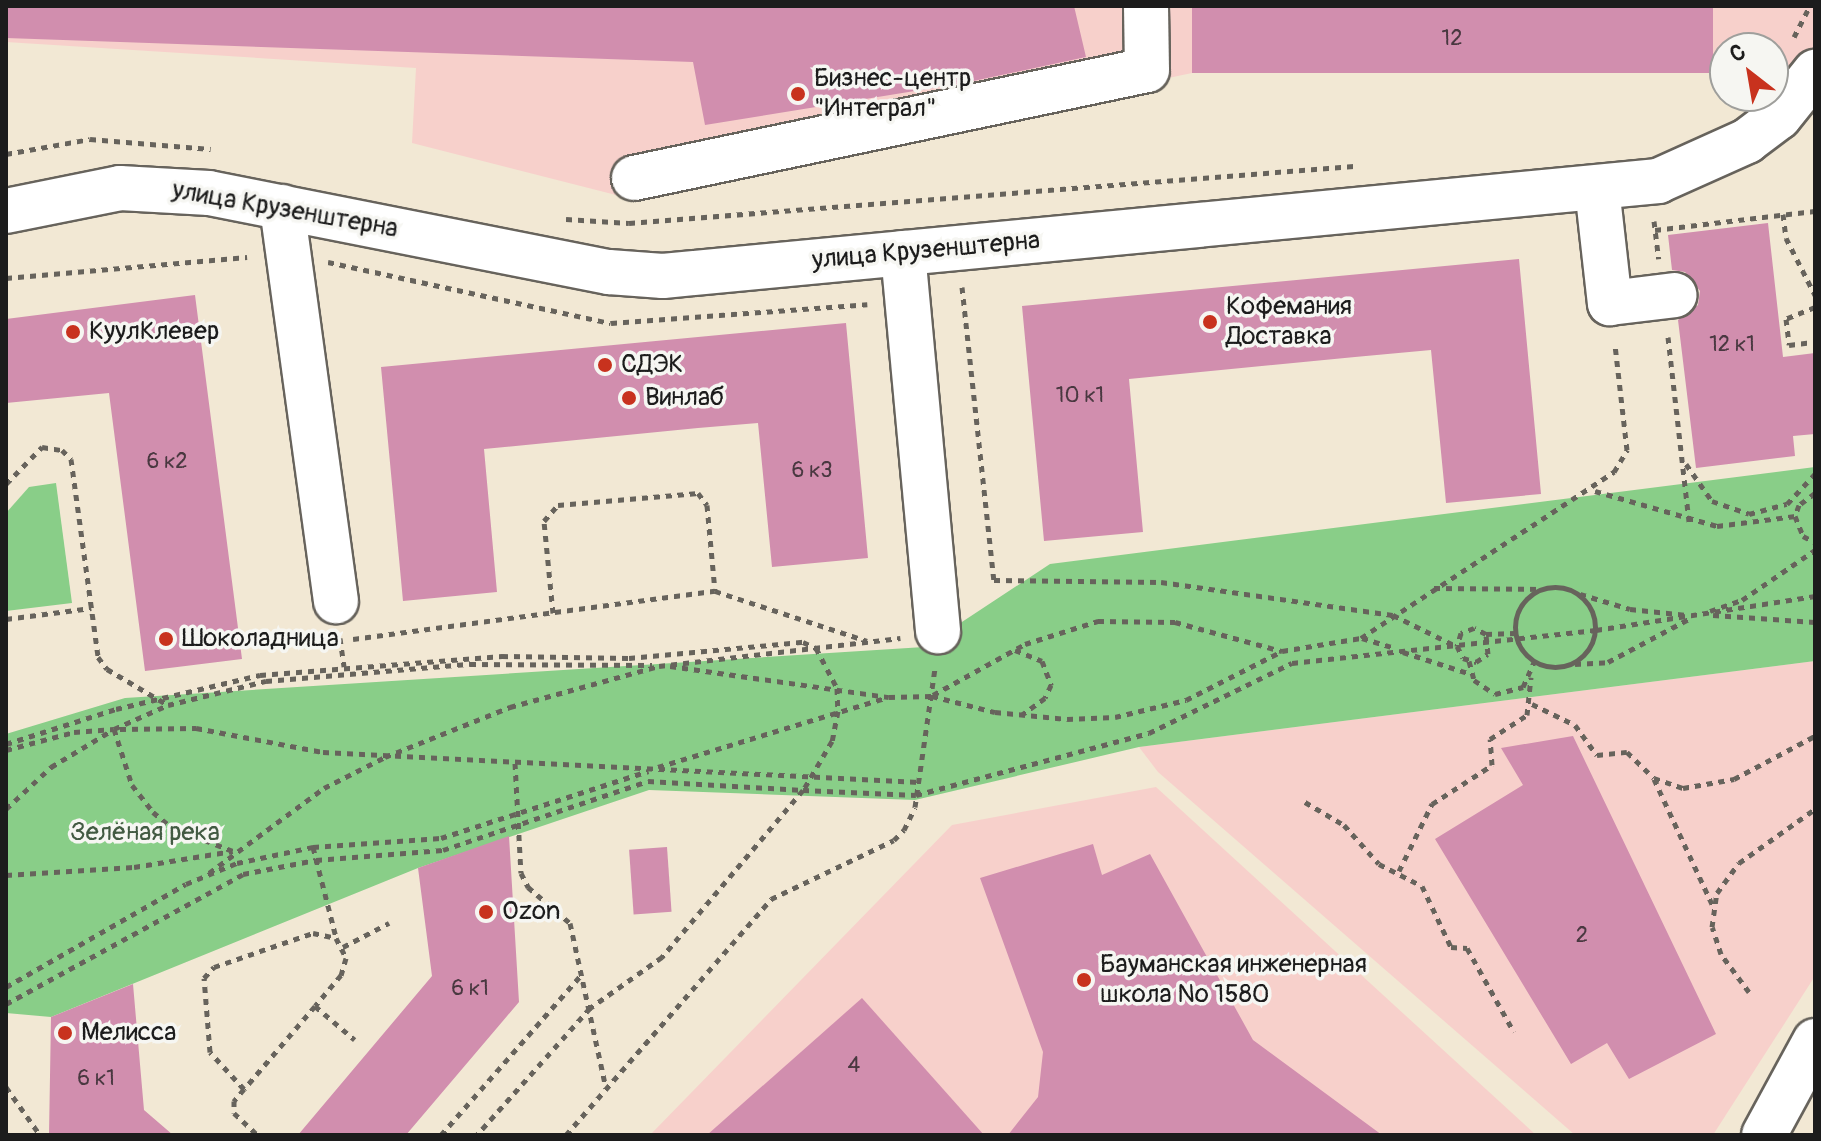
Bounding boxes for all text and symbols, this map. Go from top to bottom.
house number: 12 [1442,26,1462,52]
north arrow [1709,32,1789,112]
text: С [1725,38,1751,69]
place label: Бизнес-центр "Интеграл" [814,63,971,124]
marker: Бизнес-центр "Интеграл" [789,85,807,103]
street label: улица Крузенштерна [170,175,400,245]
street label: улица Крузенштерна [811,225,1041,277]
place label: Кофемания Доставка [1226,291,1352,352]
marker: Кофемания Доставка [1201,313,1219,331]
place label: КуулКлевер [89,316,219,348]
marker: КуулКлевер [64,323,82,341]
house number: 12 к1 [1709,332,1755,358]
place label: СДЭК [621,349,683,381]
marker: СДЭК [596,356,614,374]
place label: Винлаб [645,382,724,414]
house number: 10 к1 [1056,383,1104,409]
marker: Винлаб [620,389,638,407]
house number: 6 к2 [146,449,188,475]
house number: 6 к3 [791,458,833,484]
place label: Шоколадница [182,623,339,655]
marker: Шоколадница [157,630,175,648]
park label: Зелёная река [70,817,220,849]
place label: Ozon [502,896,560,928]
marker: Ozon [477,903,495,921]
house number: 2 [1576,923,1588,949]
place label: Бауманская инженерная школа № 1580 [1100,949,1367,1010]
marker: Бауманская инженерная школа № 1580 [1075,971,1093,989]
house number: 6 к1 [451,976,489,1002]
place label: Мелисса [81,1017,176,1049]
marker: Мелисса [56,1024,74,1042]
house number: 4 [848,1053,860,1079]
house number: 6 к1 [77,1066,115,1092]

